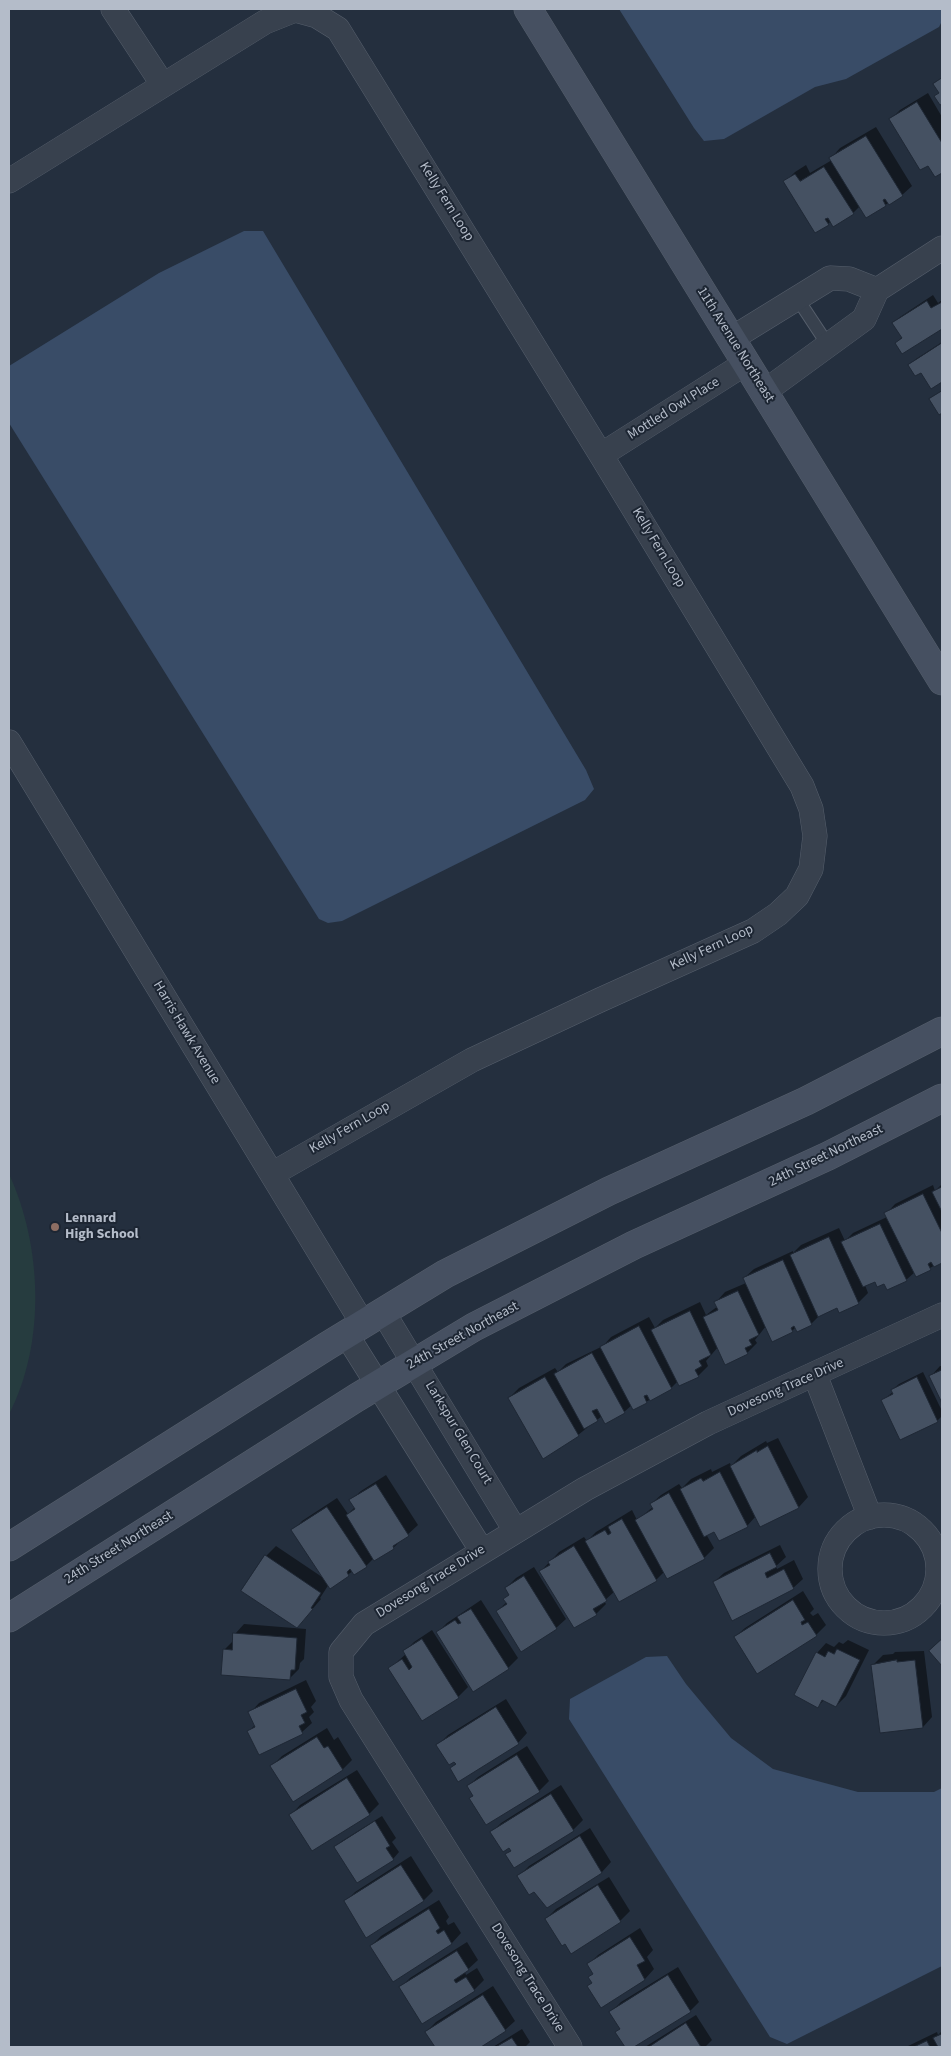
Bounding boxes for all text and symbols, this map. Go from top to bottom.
street label: Kelly Fern Loop [415,159,477,245]
street label: 11th Avenue Northeast [693,284,777,406]
street label: Mottled Owl Place [625,374,723,444]
street label: Kelly Fern Loop [628,505,688,591]
street label: Kelly Fern Loop [668,921,756,975]
street label: Harris Hawk Avenue [149,978,223,1088]
street label: Kelly Fern Loop [307,1098,393,1158]
street label: 24th Street Northeast [766,1121,886,1191]
place label: Lennard High School [65,1211,138,1244]
marker: Lennard High School [49,1221,61,1233]
street label: 24th Street Northeast [404,1298,522,1374]
street label: Dovesong Trace Drive [725,1355,847,1421]
street label: Larkspur Glen Court [421,1379,495,1487]
street label: 24th Street Northeast [62,1508,176,1588]
street label: Dovesong Trace Drive [373,1542,489,1622]
street label: Dovesong Trace Drive [487,1920,567,2036]

